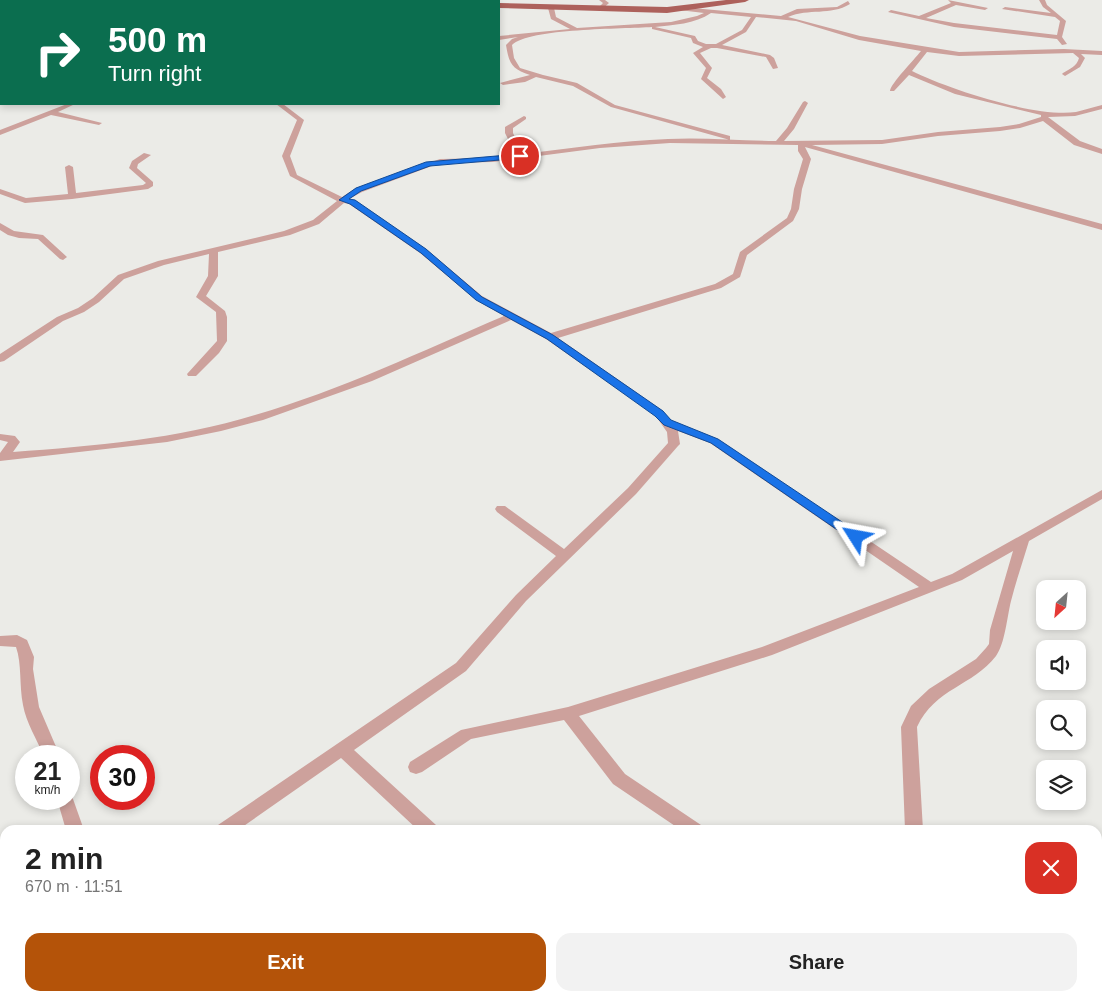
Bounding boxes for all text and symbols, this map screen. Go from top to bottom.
icon: right [25,20,90,85]
text: 500 m [108,20,207,59]
text: Turn right [108,61,201,86]
pin [499,135,541,177]
icon: arrive [506,142,534,170]
position arrow [829,510,881,562]
north arrow [1036,580,1086,630]
map controls [1036,580,1086,810]
button: sound [1036,640,1086,690]
button: search [1036,700,1086,750]
speed limit sign: 30 [90,745,155,810]
text: 21 [34,757,61,785]
button: layers [1036,760,1086,810]
text: km/h [34,783,61,797]
text: 2 min [25,842,103,875]
button: close [1025,842,1077,894]
text: 670 m · 11:51 [25,878,123,895]
button: Exit [25,933,546,991]
button: Share [556,933,1077,991]

